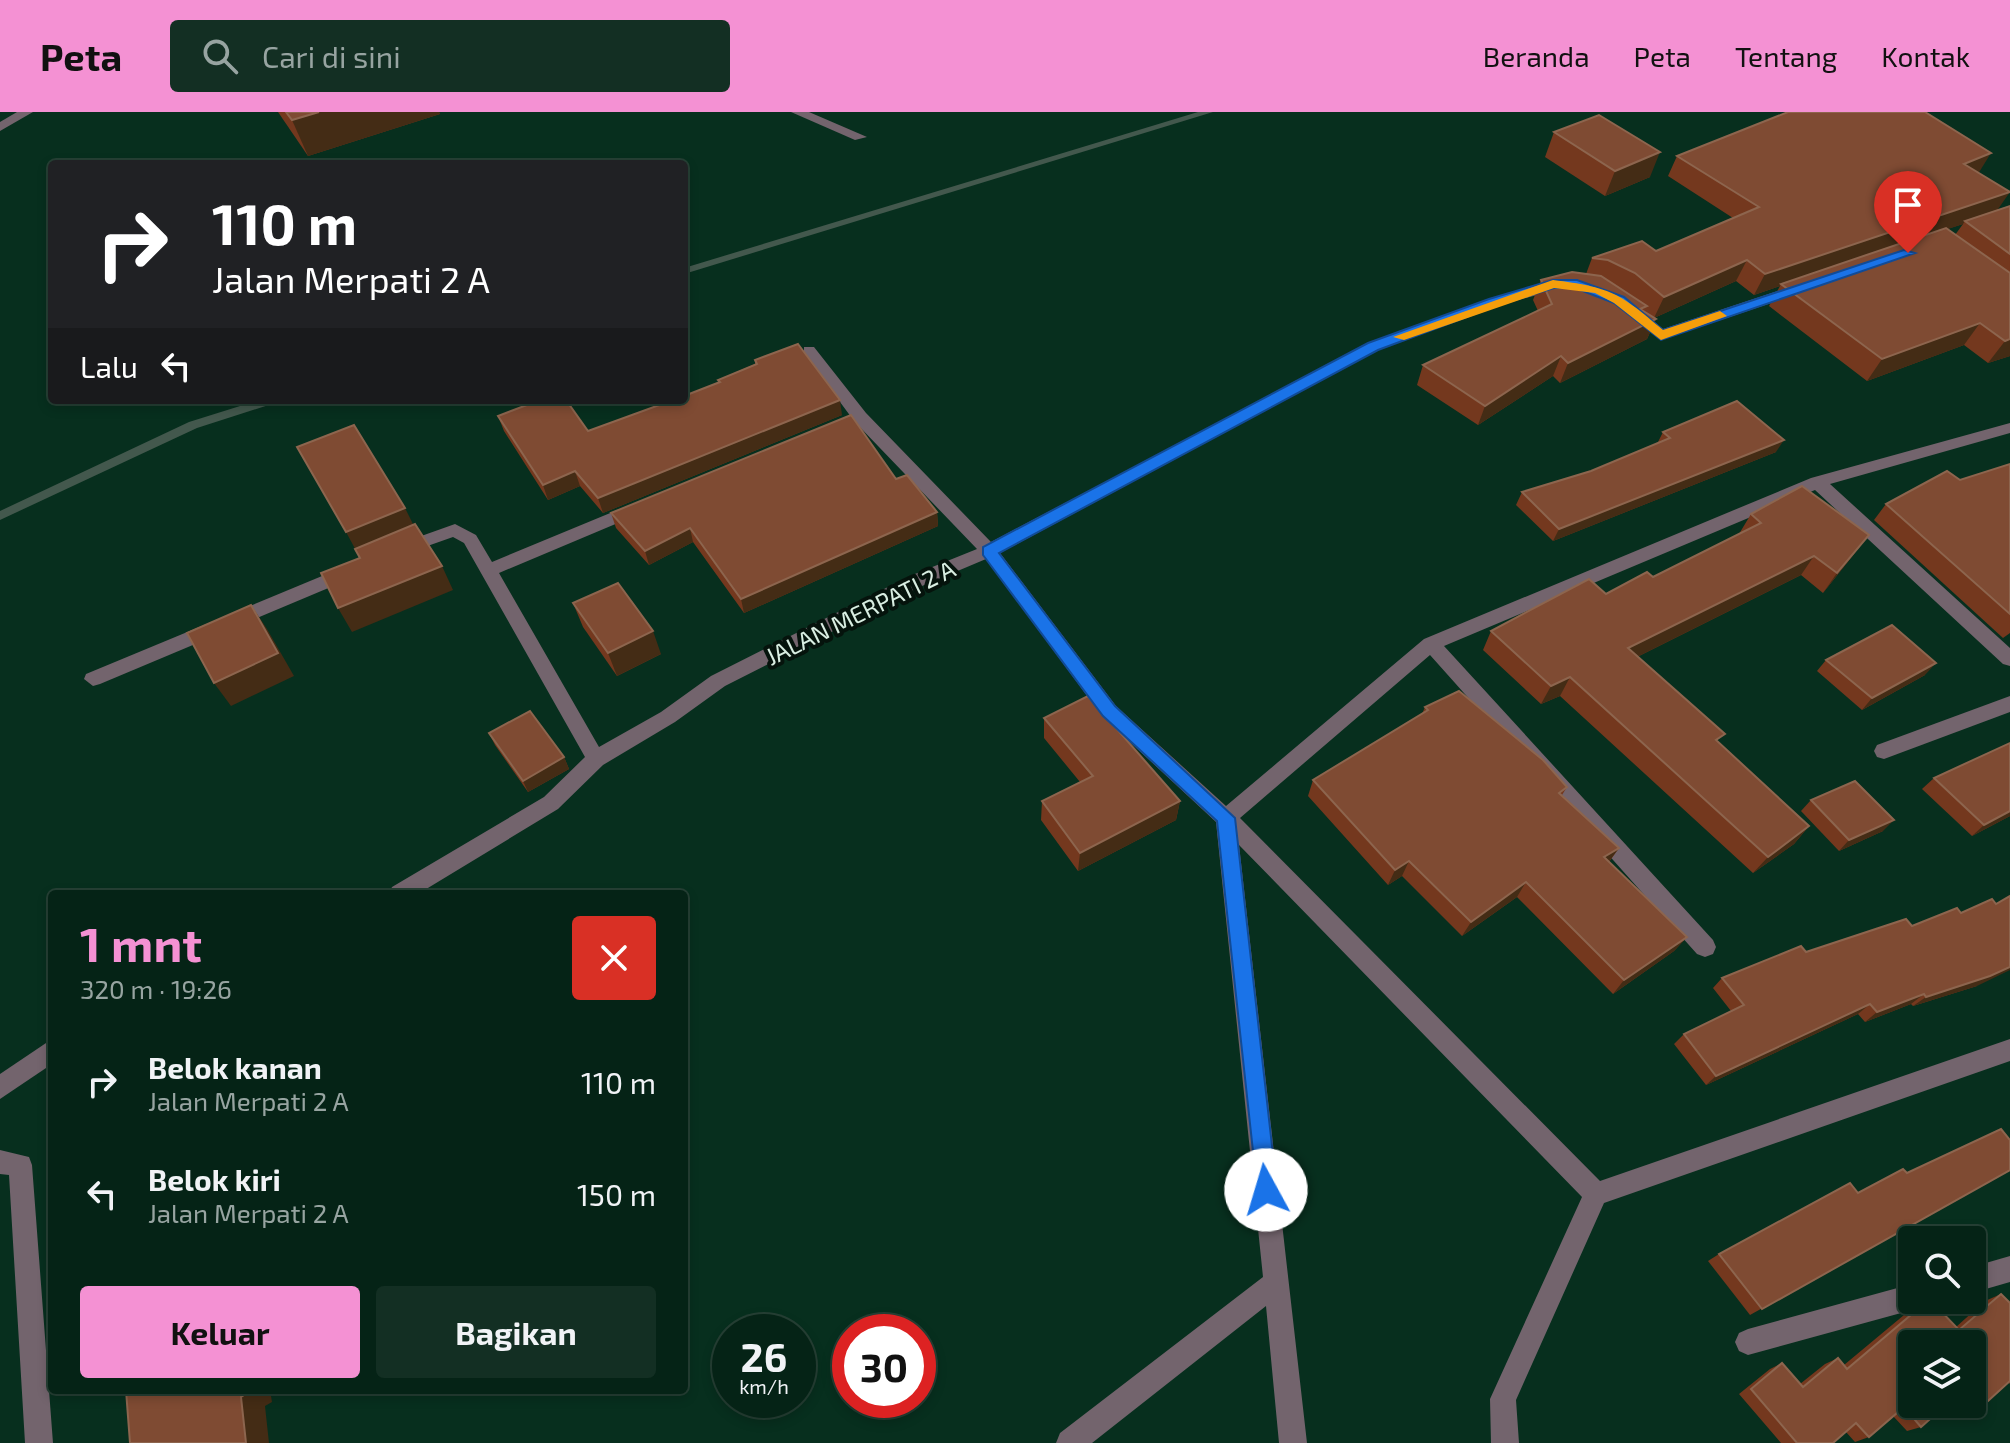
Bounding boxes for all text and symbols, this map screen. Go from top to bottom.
search box [170,20,730,92]
text: Peta [40,33,122,79]
icon: search [198,34,242,78]
text: Cari di sini [262,38,401,74]
text: Beranda [1483,39,1590,73]
text: Peta [1634,39,1691,73]
text: Tentang [1735,39,1837,73]
text: Kontak [1881,39,1970,73]
pin [1874,171,1942,253]
icon: arrive [1886,183,1930,227]
text: 110 m [212,189,357,256]
icon: right [80,192,184,296]
text: Jalan Merpati 2 A [212,257,490,300]
icon: left [154,344,198,388]
text: Lalu [80,348,138,384]
street label: JALAN MERPATI 2 A [760,553,960,671]
text: 1 mnt [80,914,202,972]
button: close [572,916,656,1000]
text: 320 m · 19:26 [80,973,232,1004]
text: Belok kanan [148,1049,322,1085]
icon: right [80,1060,124,1104]
text: 110 m [581,1064,656,1100]
text: Jalan Merpati 2 A [148,1085,349,1116]
position arrow [1224,1148,1308,1232]
text: Belok kiri [148,1161,281,1197]
icon: left [80,1172,124,1216]
text: 150 m [577,1176,656,1212]
text: Jalan Merpati 2 A [148,1197,349,1228]
map controls [1898,1226,1986,1418]
button: search [1898,1226,1986,1314]
button: Keluar [80,1286,360,1378]
button: Bagikan [376,1286,656,1378]
speed limit sign: 30 [832,1314,936,1418]
button: layers [1898,1330,1986,1418]
text: 26 [741,1332,787,1380]
text: km/h [739,1374,789,1398]

